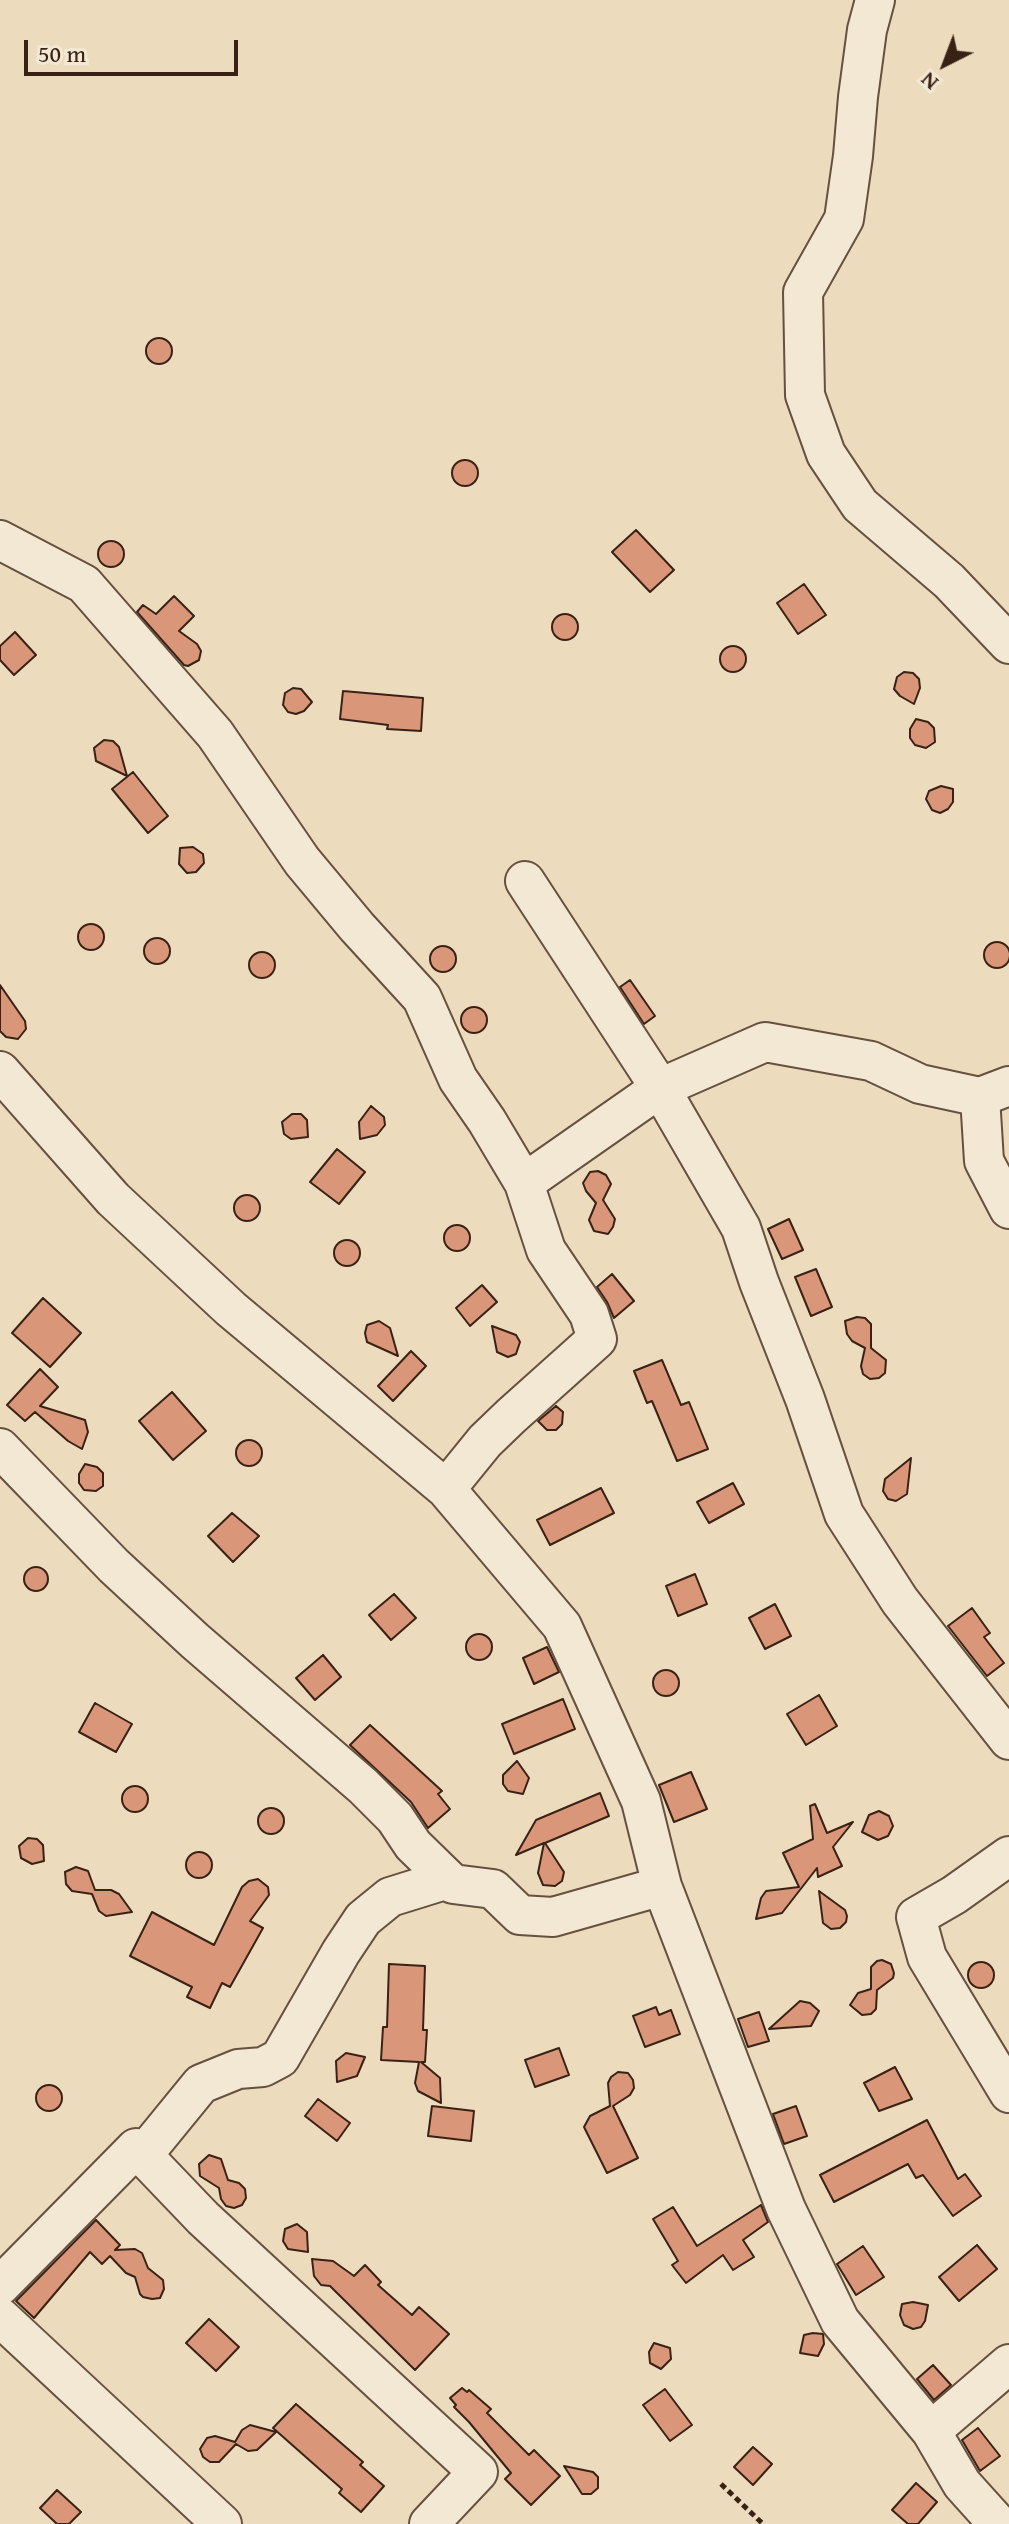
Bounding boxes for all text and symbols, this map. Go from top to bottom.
scale bar [28,24,242,74]
north arrow [905,24,985,104]
text: 50 m [38,36,86,71]
text: N [913,65,945,99]

